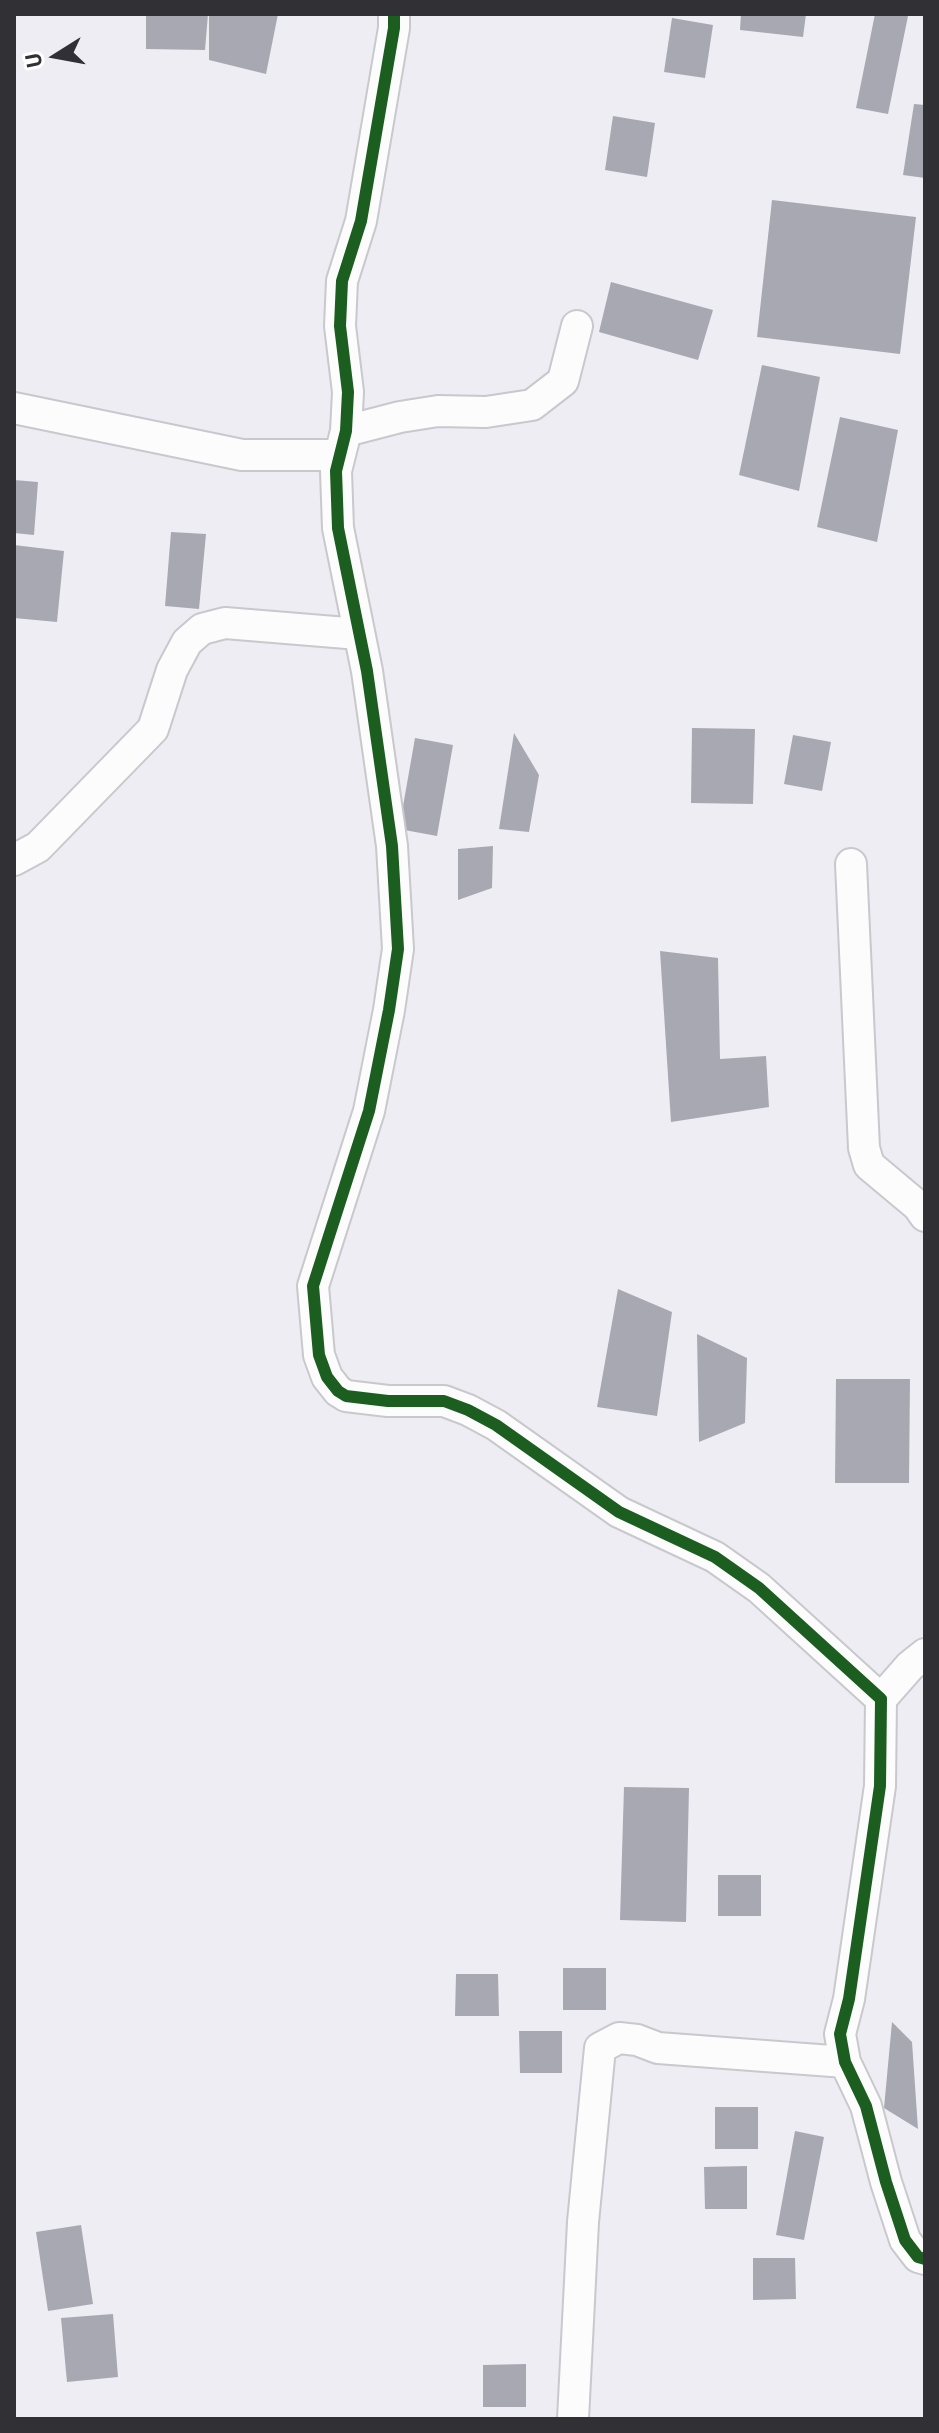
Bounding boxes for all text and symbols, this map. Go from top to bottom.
north arrow [16,16,96,96]
text: U [18,51,47,70]

